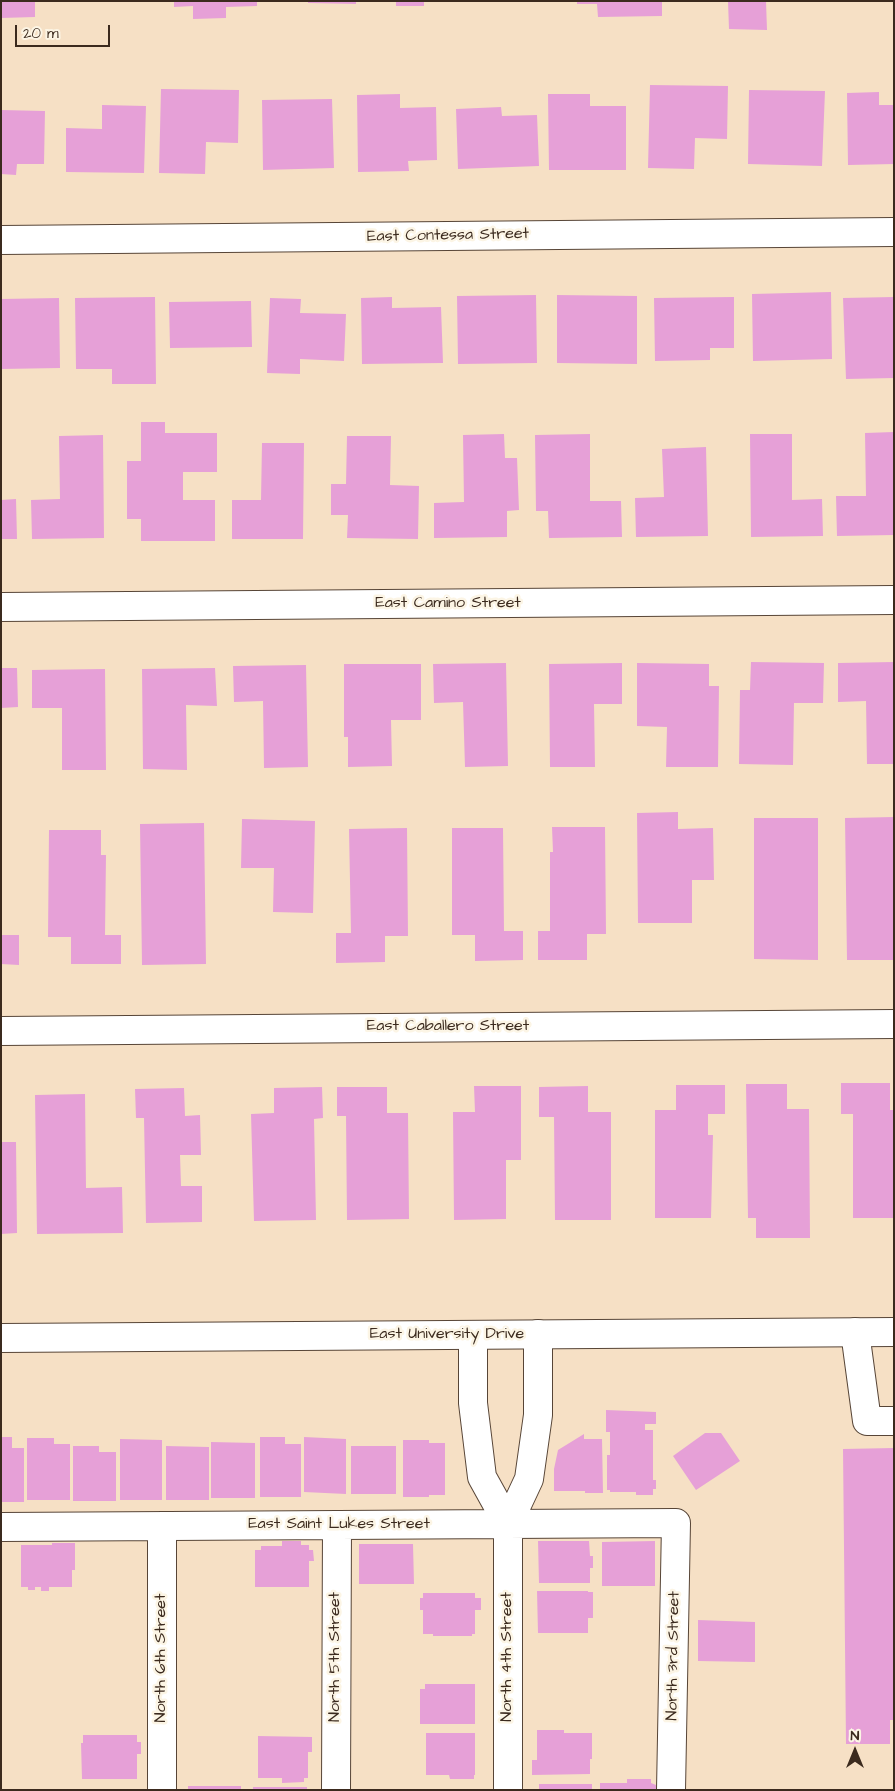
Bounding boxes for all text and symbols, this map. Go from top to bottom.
scale bar [18,15,112,47]
text: 20 m [23,23,59,44]
street label: East Contessa Street [367,225,529,247]
street label: East Camino Street [375,594,521,614]
street label: East Caballero Street [367,1017,529,1037]
street label: East University Drive [370,1325,524,1345]
street label: East Saint Lukes Street [248,1515,430,1535]
street label: North 3rd Street [663,1591,685,1721]
street label: North 5th Street [326,1592,346,1722]
street label: North 4th Street [498,1592,518,1722]
street label: North 6th Street [152,1594,172,1722]
north arrow [830,1726,880,1776]
text: N [851,1726,859,1746]

